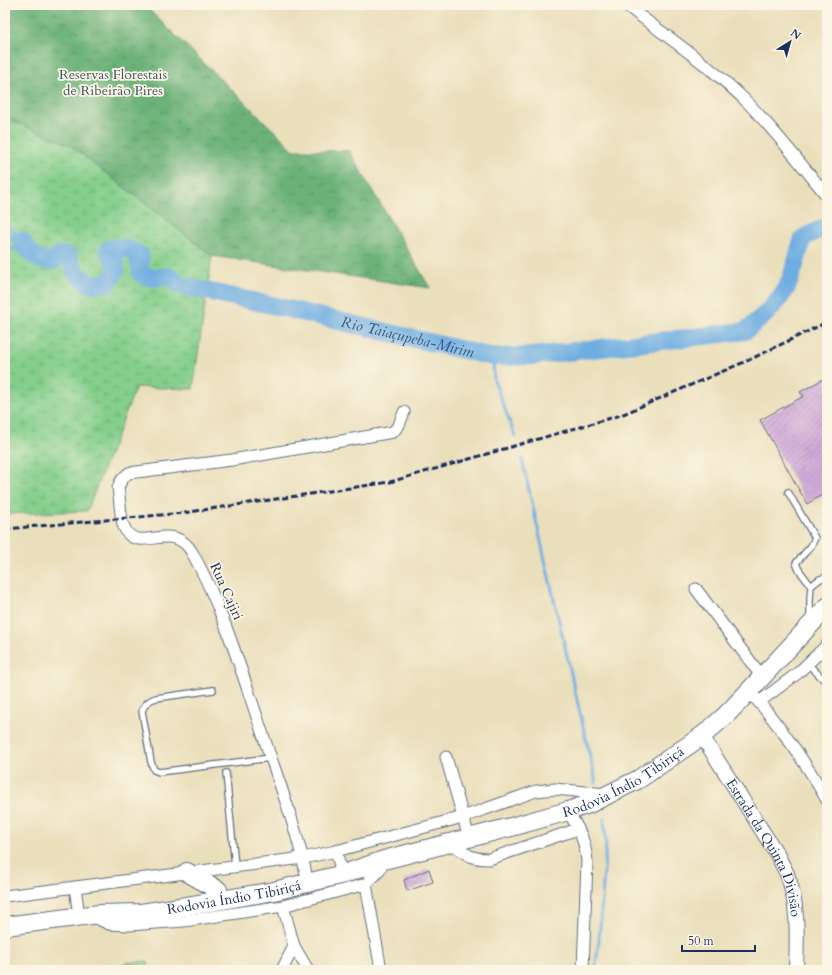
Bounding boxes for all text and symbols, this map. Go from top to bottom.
north arrow [770,22,810,62]
text: N [787,26,804,44]
park label: Reservas Florestais de Ribeirão Pires [59,65,167,100]
water label: Rio Taiaçupeba-Mirim [339,312,477,362]
street label: Rua Cajiri [205,560,248,623]
street label: Rodovia Índio Tibiriçá [560,742,688,822]
street label: Estrada da Quinta Divisão [721,775,805,918]
street label: Rodovia Índio Tibiriçá [166,876,303,919]
scale bar [682,927,755,953]
text: 50 m [688,933,715,949]

